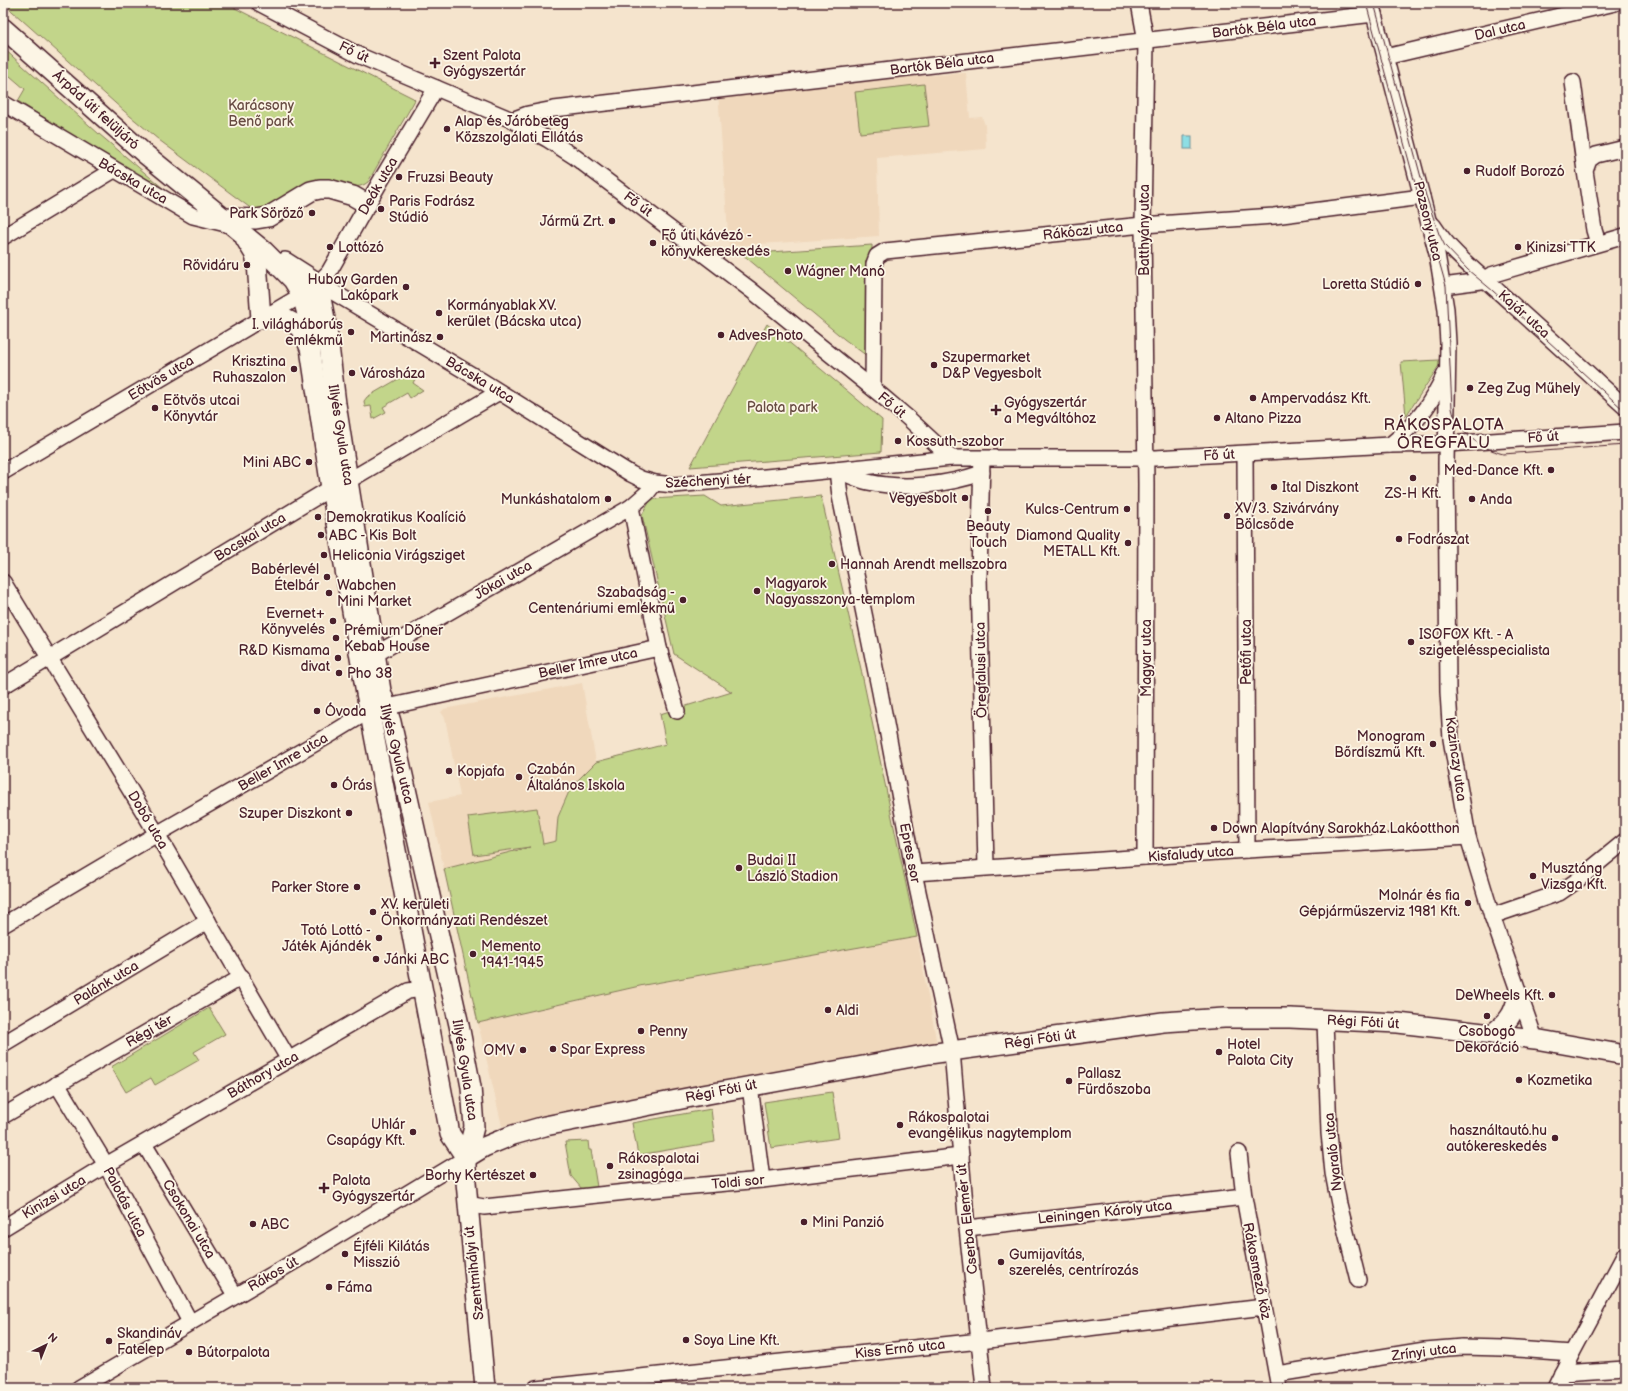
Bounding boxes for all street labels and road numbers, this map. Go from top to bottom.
street label: Bartók Béla utca [1211,12,1317,42]
street label: Dal utca [1473,16,1527,44]
street label: Fő út [336,37,372,67]
street label: Bartók Béla utca [889,49,995,79]
street label: Árpád úti felüljáró [49,66,144,153]
street label: Bácska utca [95,154,171,208]
street label: Deák utca [355,154,401,218]
street label: Pozsony utca [1410,179,1446,263]
street label: Batthyány utca [1136,184,1153,276]
street label: Fő út [620,188,656,221]
street label: Rákóczi utca [1042,218,1124,244]
street label: Kajár utca [1495,286,1553,342]
street label: Eötvös utca [125,352,197,404]
street label: Bácska utca [443,353,518,407]
street label: Illyés Gyula utca [325,383,357,487]
street label: Fő út [874,388,910,422]
street label: Fő út [1527,427,1560,447]
street label: Fő út [1203,446,1236,464]
street label: Széchenyi tér [665,470,752,492]
street label: Bocskai utca [211,509,289,565]
street label: Jókai utca [471,557,535,603]
street label: Magyar utca [1138,619,1155,697]
street label: Petőfi utca [1238,619,1255,685]
street label: Öregfalusi utca [971,622,990,718]
street label: Beller Imre utca [537,644,639,682]
street label: Illyés Gyula utca [376,702,418,806]
street label: Kazinczy utca [1442,716,1470,802]
street label: Beller Imre utca [235,729,331,795]
street label: Dobó utca [124,788,172,852]
street label: Epres sor [896,821,924,886]
street label: Kisfaludy utca [1147,843,1235,865]
street label: Palánk utca [70,957,142,1009]
street label: Régi tér [123,1010,176,1051]
street label: Régi Fóti út [1326,1012,1400,1032]
street label: Illyés Gyula utca [449,1018,481,1122]
street label: Régi Fóti út [1003,1025,1078,1052]
street label: Báthory utca [224,1048,302,1102]
street label: Régi Fóti út [684,1076,759,1106]
street label: Nyaraló utca [1320,1112,1346,1192]
street label: Cserba Elemér út [953,1162,981,1275]
street label: Palotás utca [100,1164,151,1240]
street label: Kinizsi utca [19,1171,89,1223]
street label: Toldi sor [711,1171,766,1193]
street label: Csokonai utca [159,1176,219,1262]
street label: Leiningen Károly utca [1037,1196,1173,1228]
street label: Rákosmező köz [1239,1221,1275,1321]
street label: Szentmihályi út [461,1224,487,1321]
street label: Rákos út [245,1253,302,1295]
street label: Kiss Ernő utca [854,1336,946,1362]
street label: Zrínyi utca [1390,1340,1458,1365]

